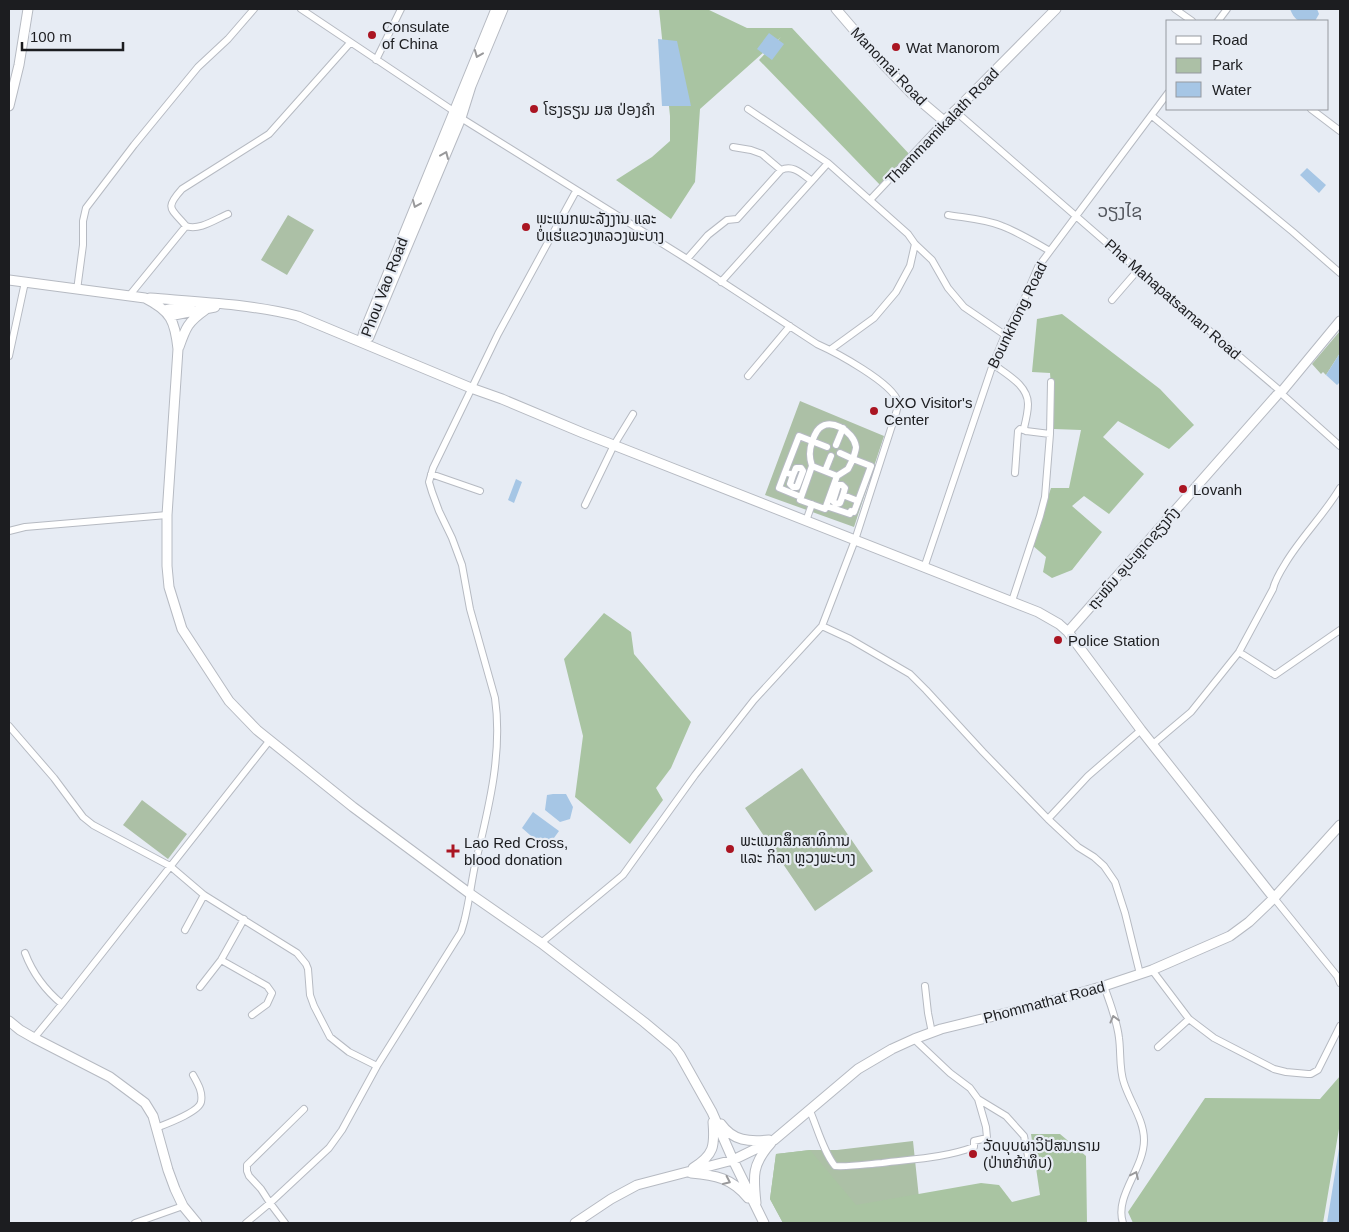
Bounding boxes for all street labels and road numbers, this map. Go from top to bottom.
street label: Manomai Road [848,24,930,108]
street label: Thammamikalath Road [882,64,1002,188]
street label: Phou Vao Road [357,235,411,339]
street label: Pha Mahapatsaman Road [1102,235,1244,363]
street label: Bounkhong Road [984,259,1050,371]
street label: ຖະໜົນ ອຸປະຫຼາດຊຽງກົງ [1084,503,1184,614]
street label: Phommathat Road [981,978,1107,1026]

